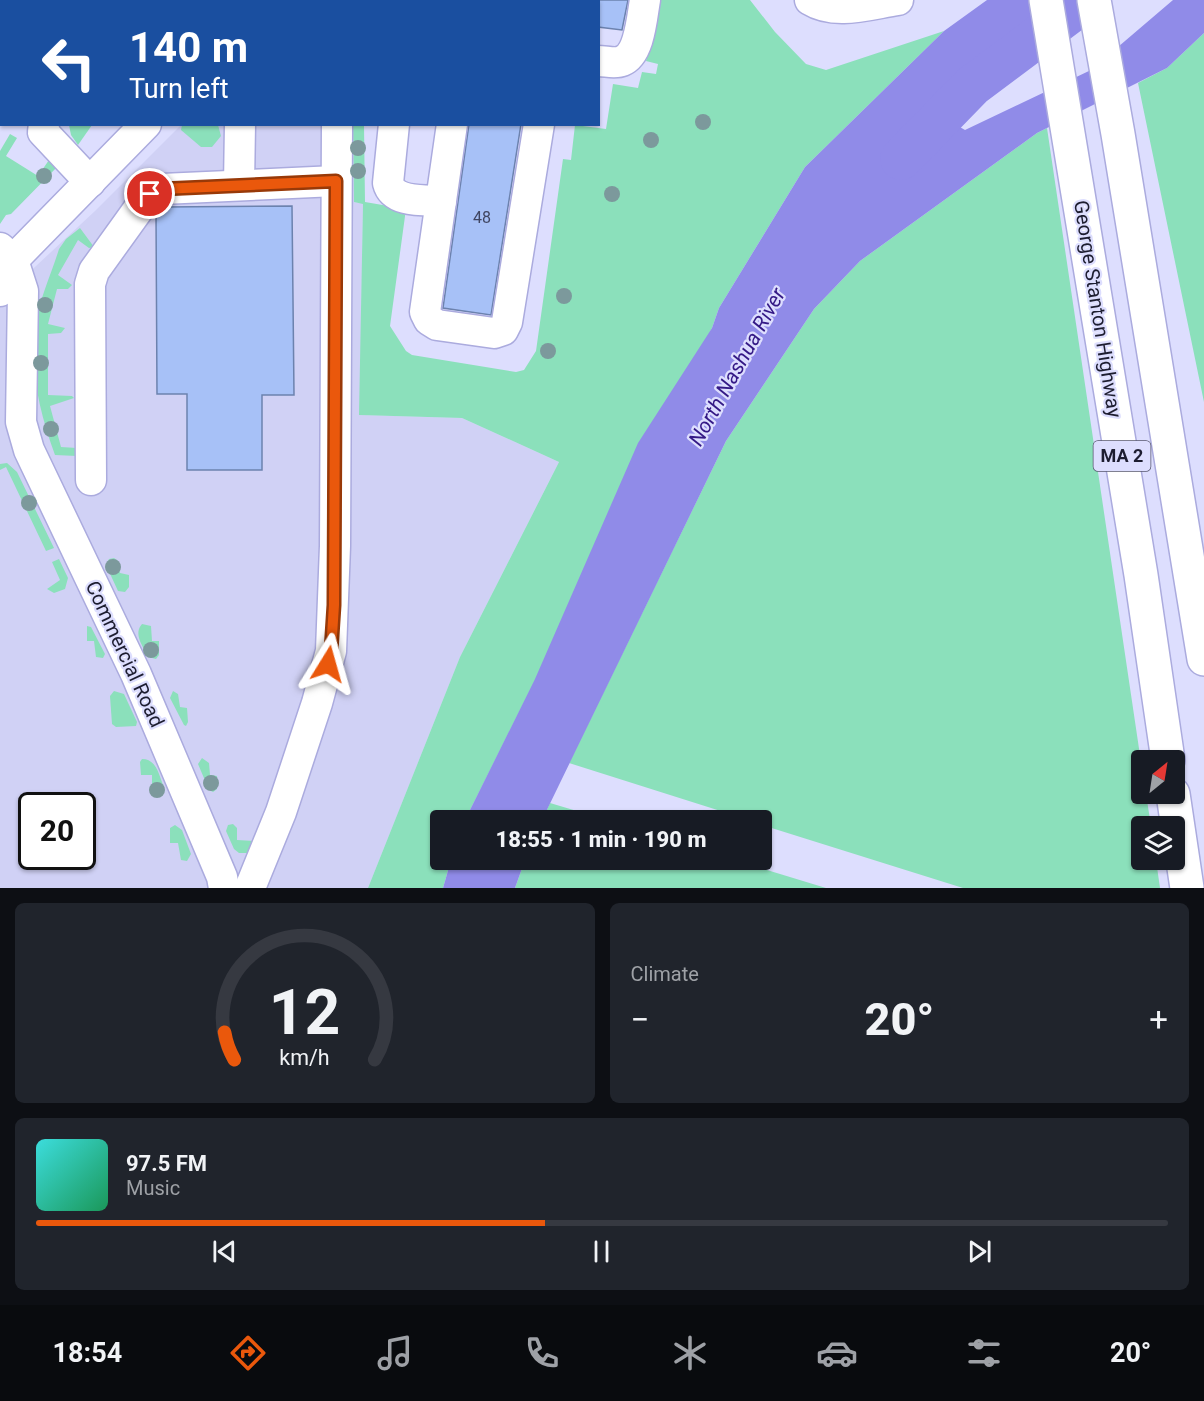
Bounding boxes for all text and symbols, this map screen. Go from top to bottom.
text: 140 m [129,23,248,72]
icon: left [30,24,108,102]
text: Turn left [129,73,229,105]
pin [124,168,175,219]
icon: arrive [133,177,166,210]
street label: George Stanton Highway [1069,199,1127,420]
house number: 48 [473,208,491,227]
water label: North Nashua River [684,283,791,450]
road number: MA 2 [1094,441,1150,471]
street label: Commercial Road [81,577,169,731]
position arrow [296,632,360,696]
north arrow [1131,750,1185,804]
map controls [1131,750,1185,870]
speed limit sign: 20 [18,792,96,870]
button: layers [1131,816,1185,870]
text: 18:55 · 1 min · 190 m [496,827,706,852]
text: Climate [631,962,699,986]
text: 12 [269,976,341,1049]
text: 20° [865,993,934,1046]
text: − [631,1000,649,1039]
text: + [1149,1000,1168,1039]
text: km/h [280,1045,330,1070]
text: 97.5 FM [126,1151,207,1176]
text: Music [126,1176,180,1200]
icon: previous [208,1235,241,1268]
icon: pause [585,1235,618,1268]
icon: next [963,1235,996,1268]
icon: directions [227,1332,269,1374]
icon: music [374,1332,416,1374]
icon: phone [521,1332,563,1374]
icon: climate [669,1332,711,1374]
icon: car [816,1332,858,1374]
icon: filters [963,1332,1005,1374]
text: 18:54 [53,1337,122,1369]
text: 20° [1110,1337,1151,1369]

